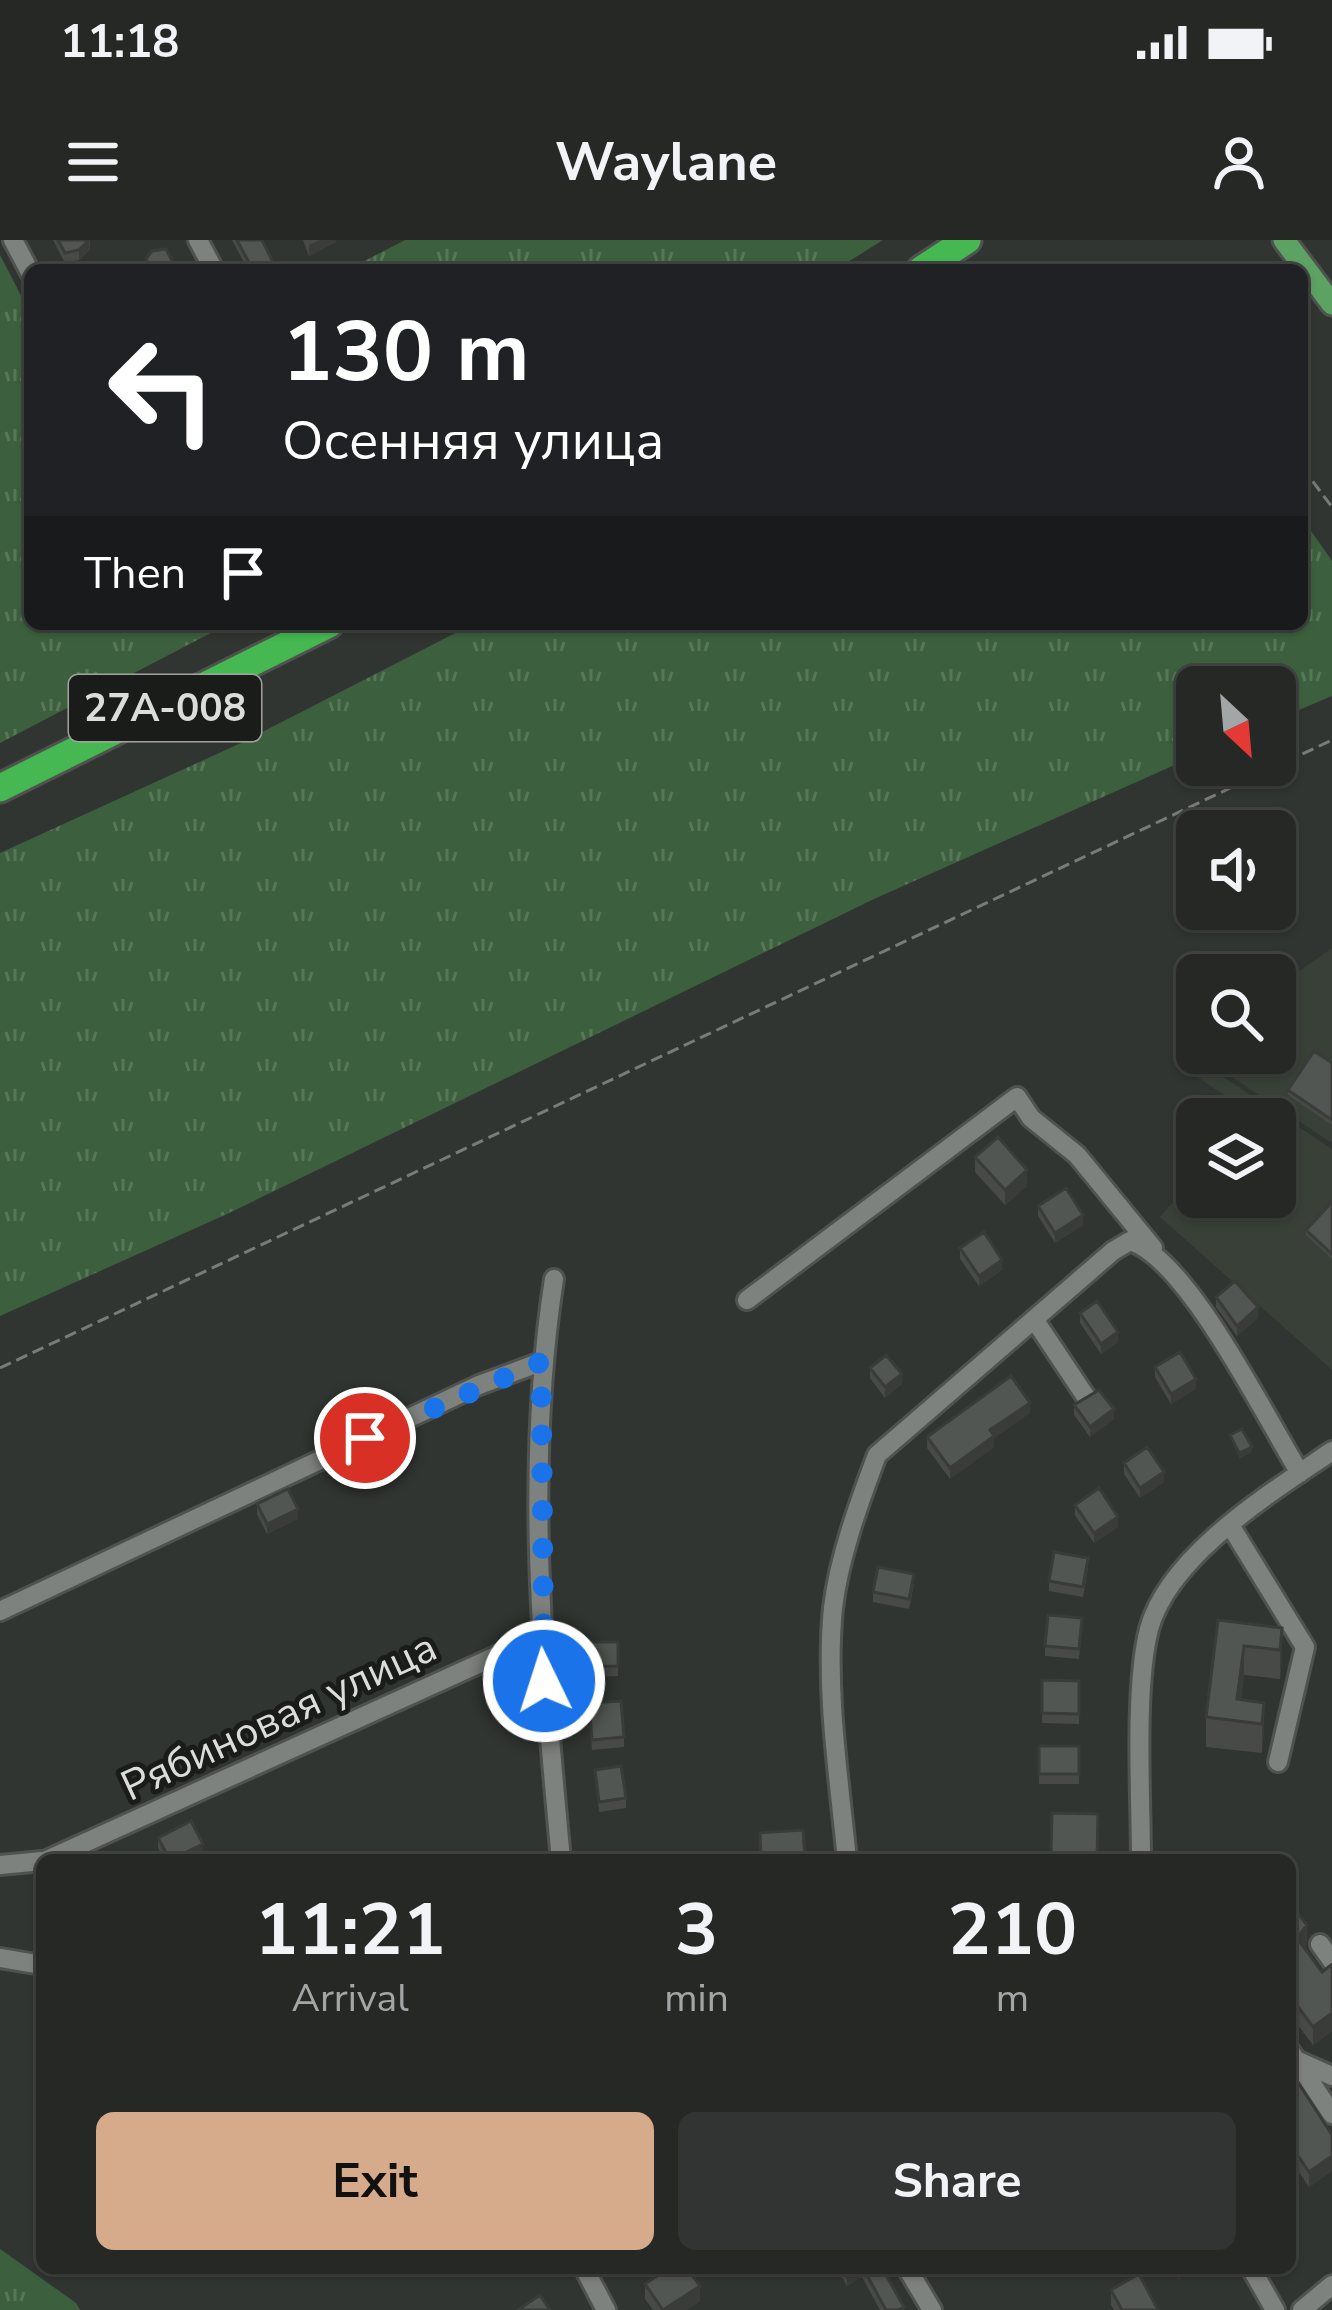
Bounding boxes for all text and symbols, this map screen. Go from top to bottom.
text: 11:18 [60,12,179,73]
text: Waylane [555,125,777,199]
icon: menu [60,129,126,195]
icon: person [1206,129,1272,195]
text: 130 m [282,295,530,410]
icon: left [84,312,240,468]
text: Осенняя улица [282,404,664,478]
icon: arrive [210,540,276,606]
text: Then [84,543,186,604]
north arrow [1176,666,1296,786]
map controls [1176,666,1296,1218]
road number: 27А-008 [69,675,261,741]
button: sound [1176,810,1296,930]
button: search [1176,954,1296,1074]
button: layers [1176,1098,1296,1218]
pin [314,1387,416,1489]
icon: arrive [332,1405,398,1471]
position arrow [481,1618,607,1744]
street label: Рябиновая улица [112,1619,446,1815]
text: 11:21 [255,1881,445,1979]
text: 3 [675,1881,718,1979]
text: 210 [948,1881,1077,1979]
text: Arrival [291,1972,409,2025]
text: min [664,1972,729,2025]
text: m [996,1972,1029,2025]
button: Exit [96,2112,654,2250]
button: Share [678,2112,1236,2250]

